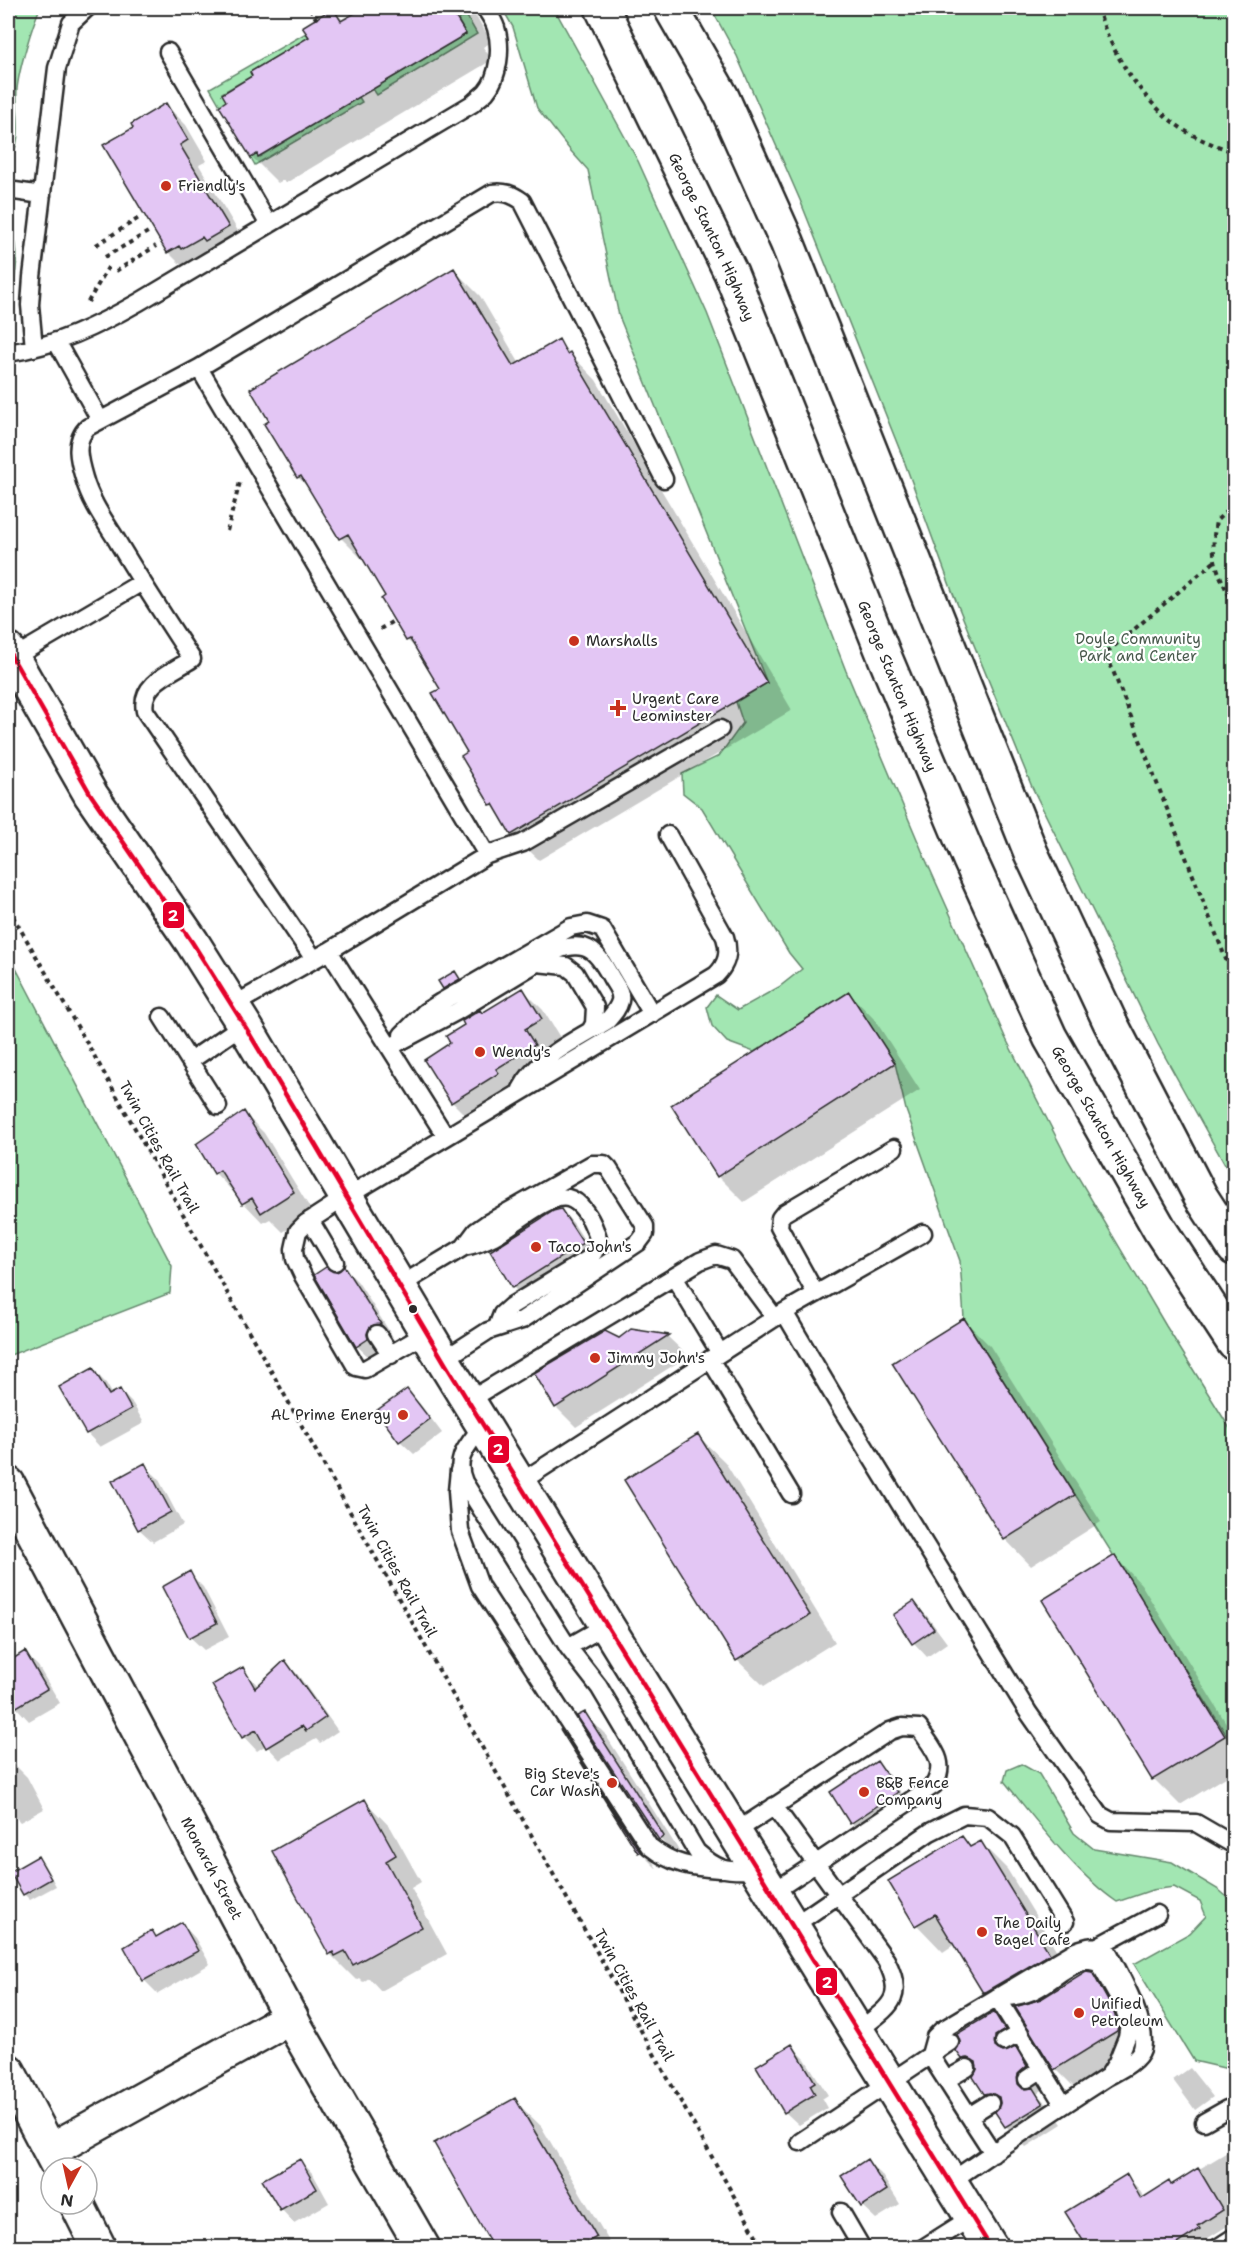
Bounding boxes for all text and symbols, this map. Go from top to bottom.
street label: George Stanton Highway [664,149,759,324]
place label: Friendly's [178,176,246,196]
marker: Friendly's [159,179,173,193]
street label: George Stanton Highway [853,597,942,775]
park label: Doyle Community Park and Center [1075,629,1201,666]
place label: Marshalls [586,631,658,651]
marker: Marshalls [567,634,581,648]
place label: Urgent Care Leominster [632,689,719,726]
marker: Urgent Care Leominster [609,699,627,717]
line badge: 2 [162,901,185,929]
text: 2 [167,905,179,926]
place label: Wendy's [492,1042,551,1062]
street label: George Stanton Highway [1047,1042,1155,1211]
marker: Wendy's [473,1045,487,1059]
street label: Twin Cities Rail Trail [114,1077,204,1217]
place label: Taco John's [548,1237,632,1257]
marker: Taco John's [529,1240,543,1254]
unlabelled marker [407,1303,419,1315]
place label: Jimmy John's [607,1348,705,1368]
marker: Jimmy John's [588,1351,602,1365]
place label: AL Prime Energy [271,1405,391,1425]
marker: AL Prime Energy [396,1408,410,1422]
line badge: 2 [487,1435,510,1464]
text: 2 [492,1439,504,1460]
street label: Twin Cities Rail Trail [352,1501,442,1641]
place label: Big Steve's Car Wash [524,1764,600,1801]
place label: B&B Fence Company [876,1773,949,1810]
marker: Big Steve's Car Wash [605,1776,619,1790]
marker: B&B Fence Company [857,1785,871,1799]
street label: Monarch Street [176,1813,247,1923]
place label: The Daily Bagel Cafe [994,1913,1071,1950]
street label: Twin Cities Rail Trail [589,1925,679,2065]
marker: The Daily Bagel Cafe [975,1925,989,1939]
line badge: 2 [815,1967,838,1996]
text: 2 [821,1972,833,1993]
place label: Unified Petroleum [1091,1994,1163,2031]
marker: Unified Petroleum [1072,2006,1086,2020]
north arrow [39,2156,99,2216]
text: N [59,2189,75,2212]

